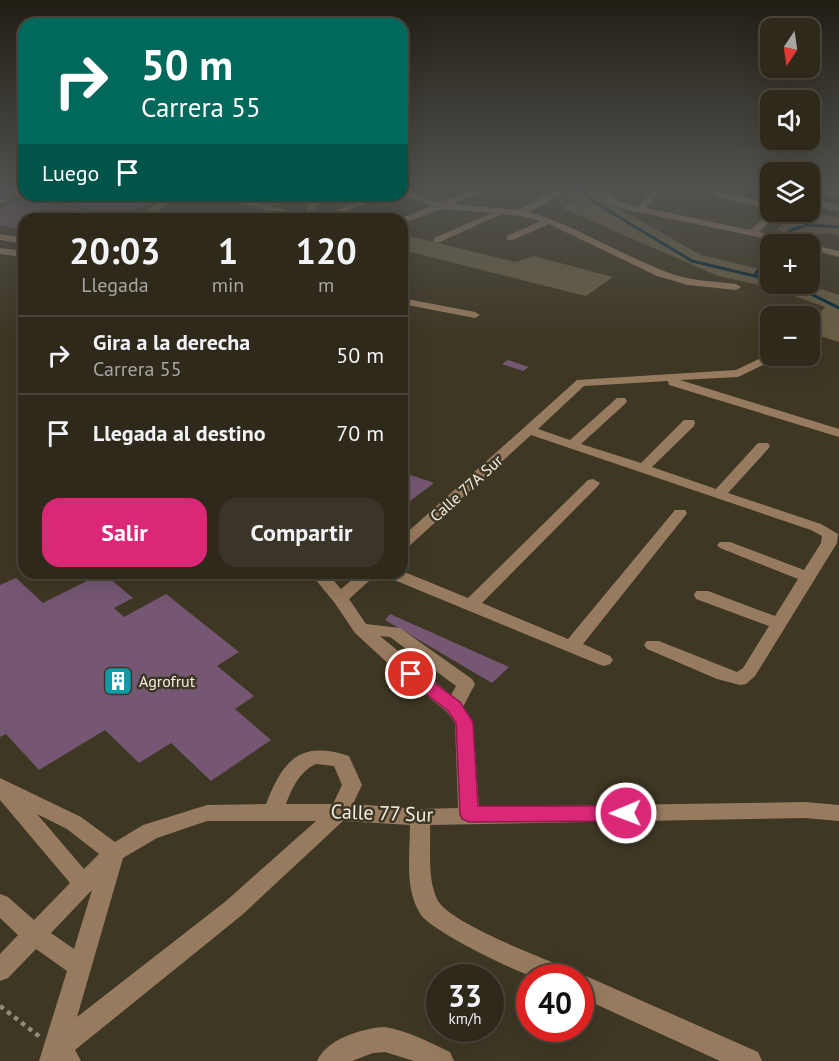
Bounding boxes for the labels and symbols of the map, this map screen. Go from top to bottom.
north arrow [760,18,820,78]
street label: Calle 77A Sur [426,450,507,526]
pin [385,648,436,699]
building icon: Agrofrut [102,665,134,697]
place label: Agrofrut [139,671,196,691]
position arrow [594,781,658,845]
street label: Calle 77 Sur [330,798,434,828]
speed limit sign: 40 [516,964,594,1042]

